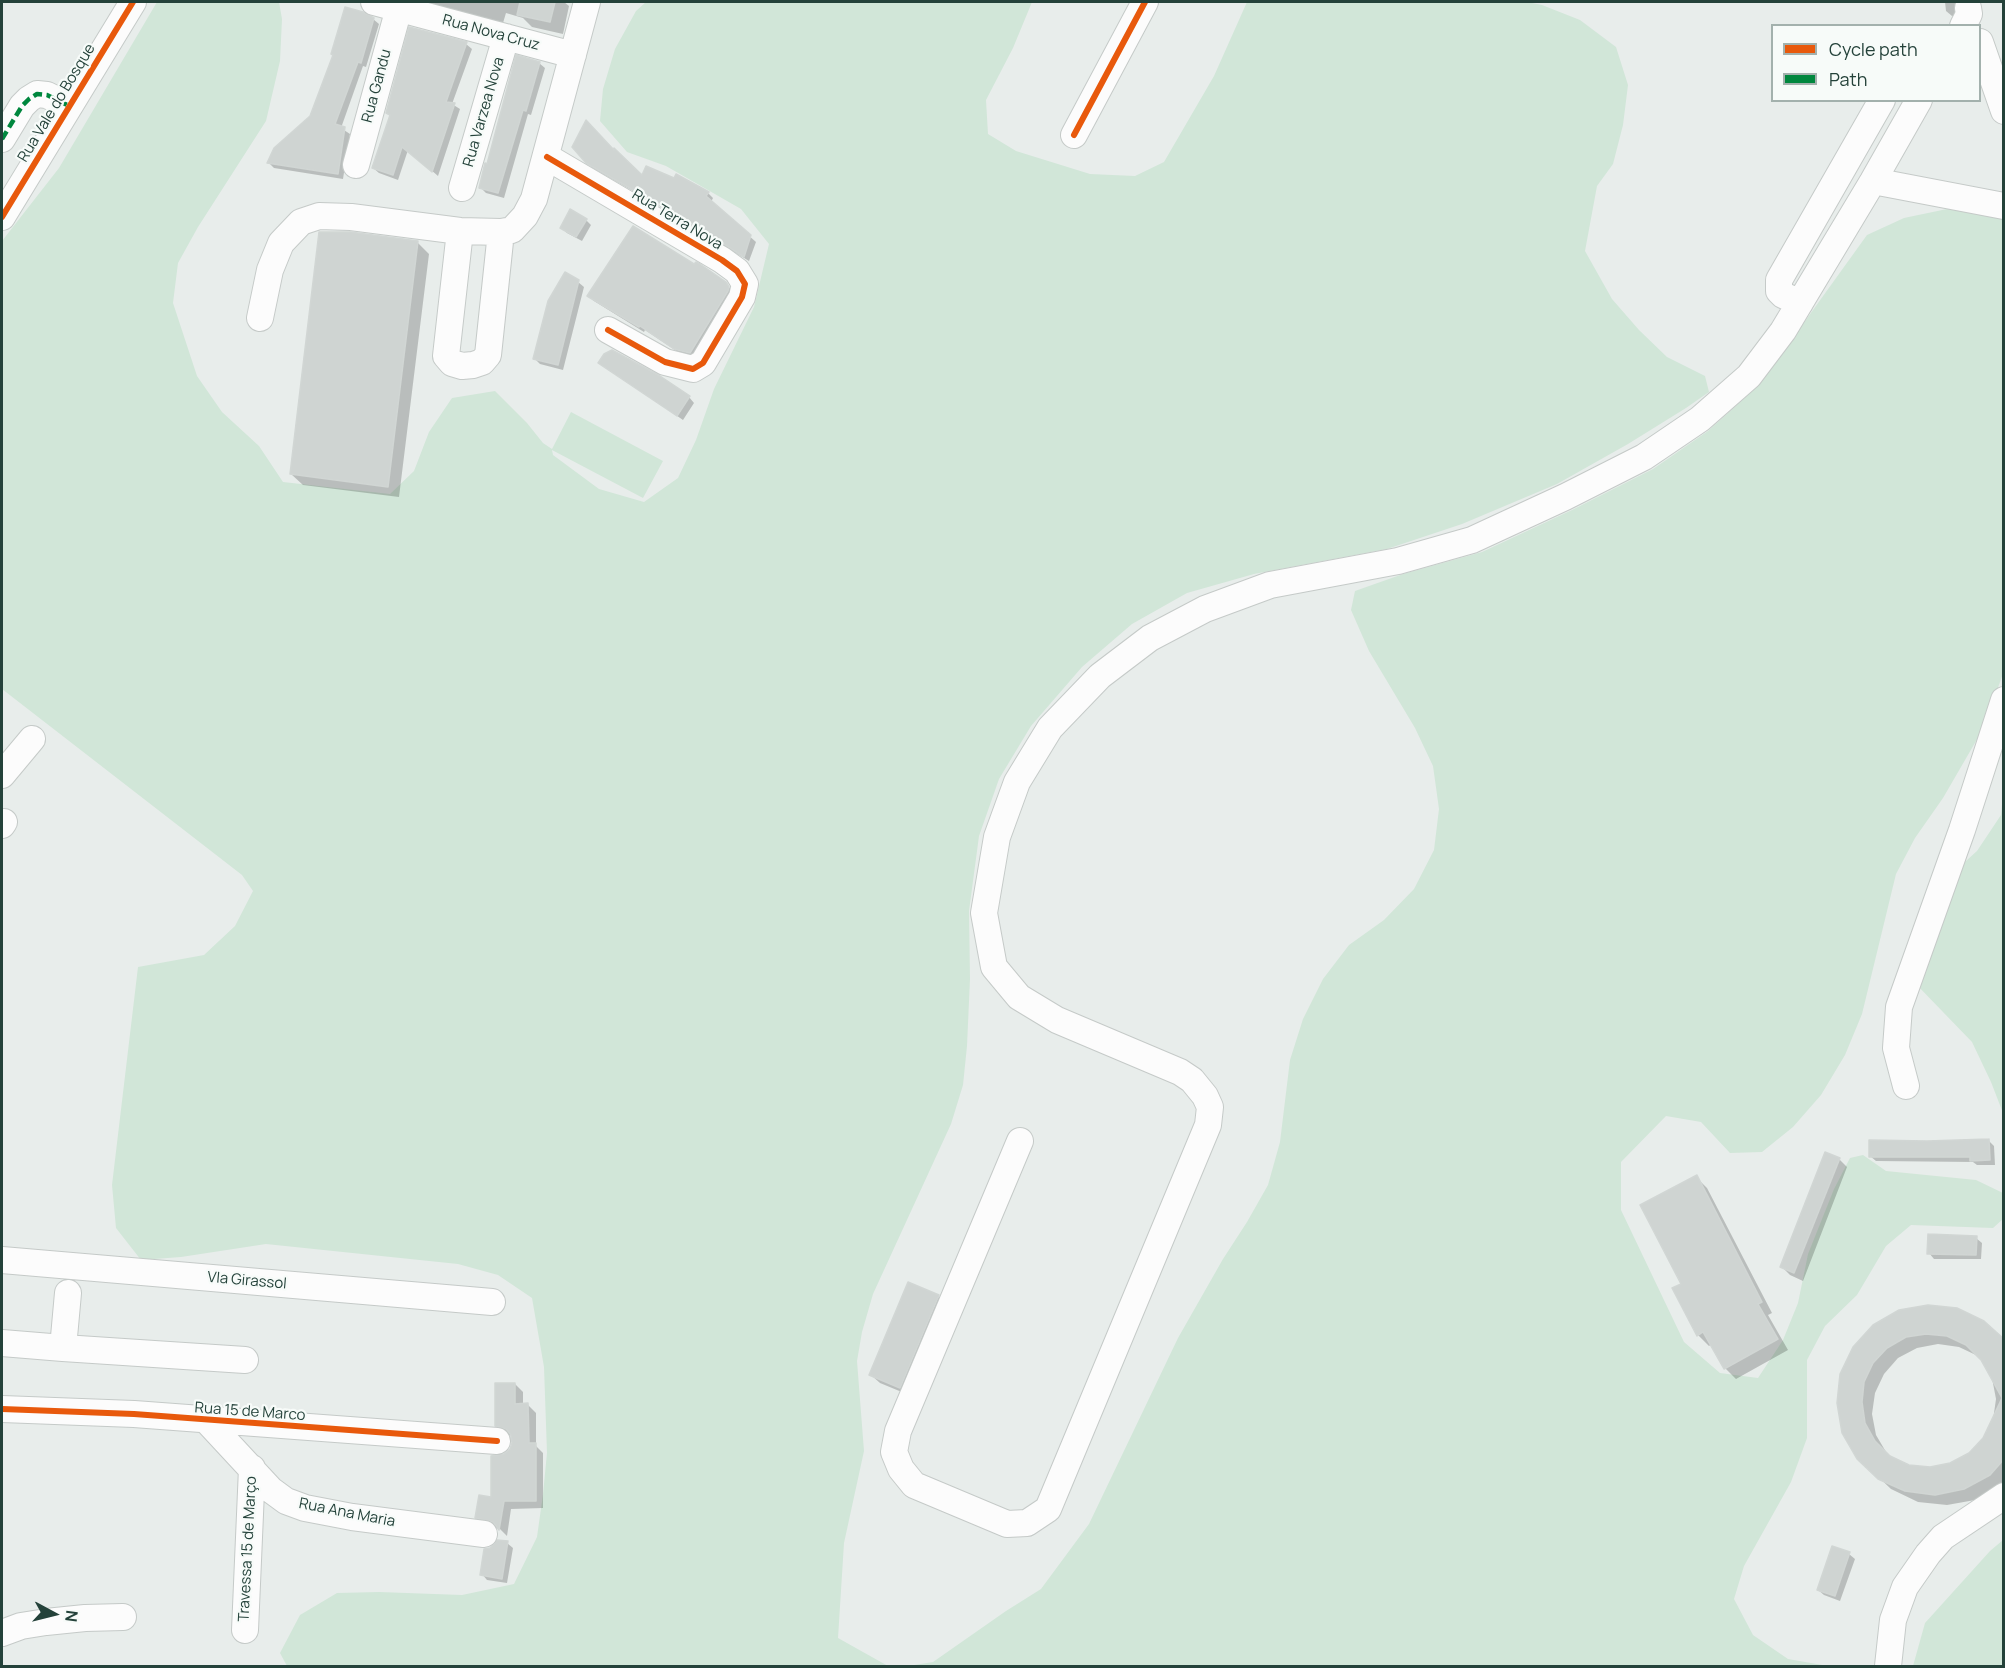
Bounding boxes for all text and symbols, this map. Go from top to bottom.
street label: Rua Nova Cruz [440,11,542,55]
legend [1771,24,1981,102]
text: Cycle path [1829,37,1918,61]
street label: Rua Vale do Bosque [15,41,99,165]
street label: Rua Gandu [359,47,395,125]
street label: Rua Varzea Nova [460,55,508,169]
text: Path [1829,67,1867,91]
street label: Rua Terra Nova [628,186,726,254]
street label: VIa Girassol [207,1269,287,1293]
street label: Rua 15 de Marco [194,1399,306,1425]
street label: Travessa 15 de Março [235,1476,261,1622]
street label: Rua Ana Maria [297,1495,397,1531]
north arrow [24,1584,84,1644]
text: N [60,1609,83,1623]

